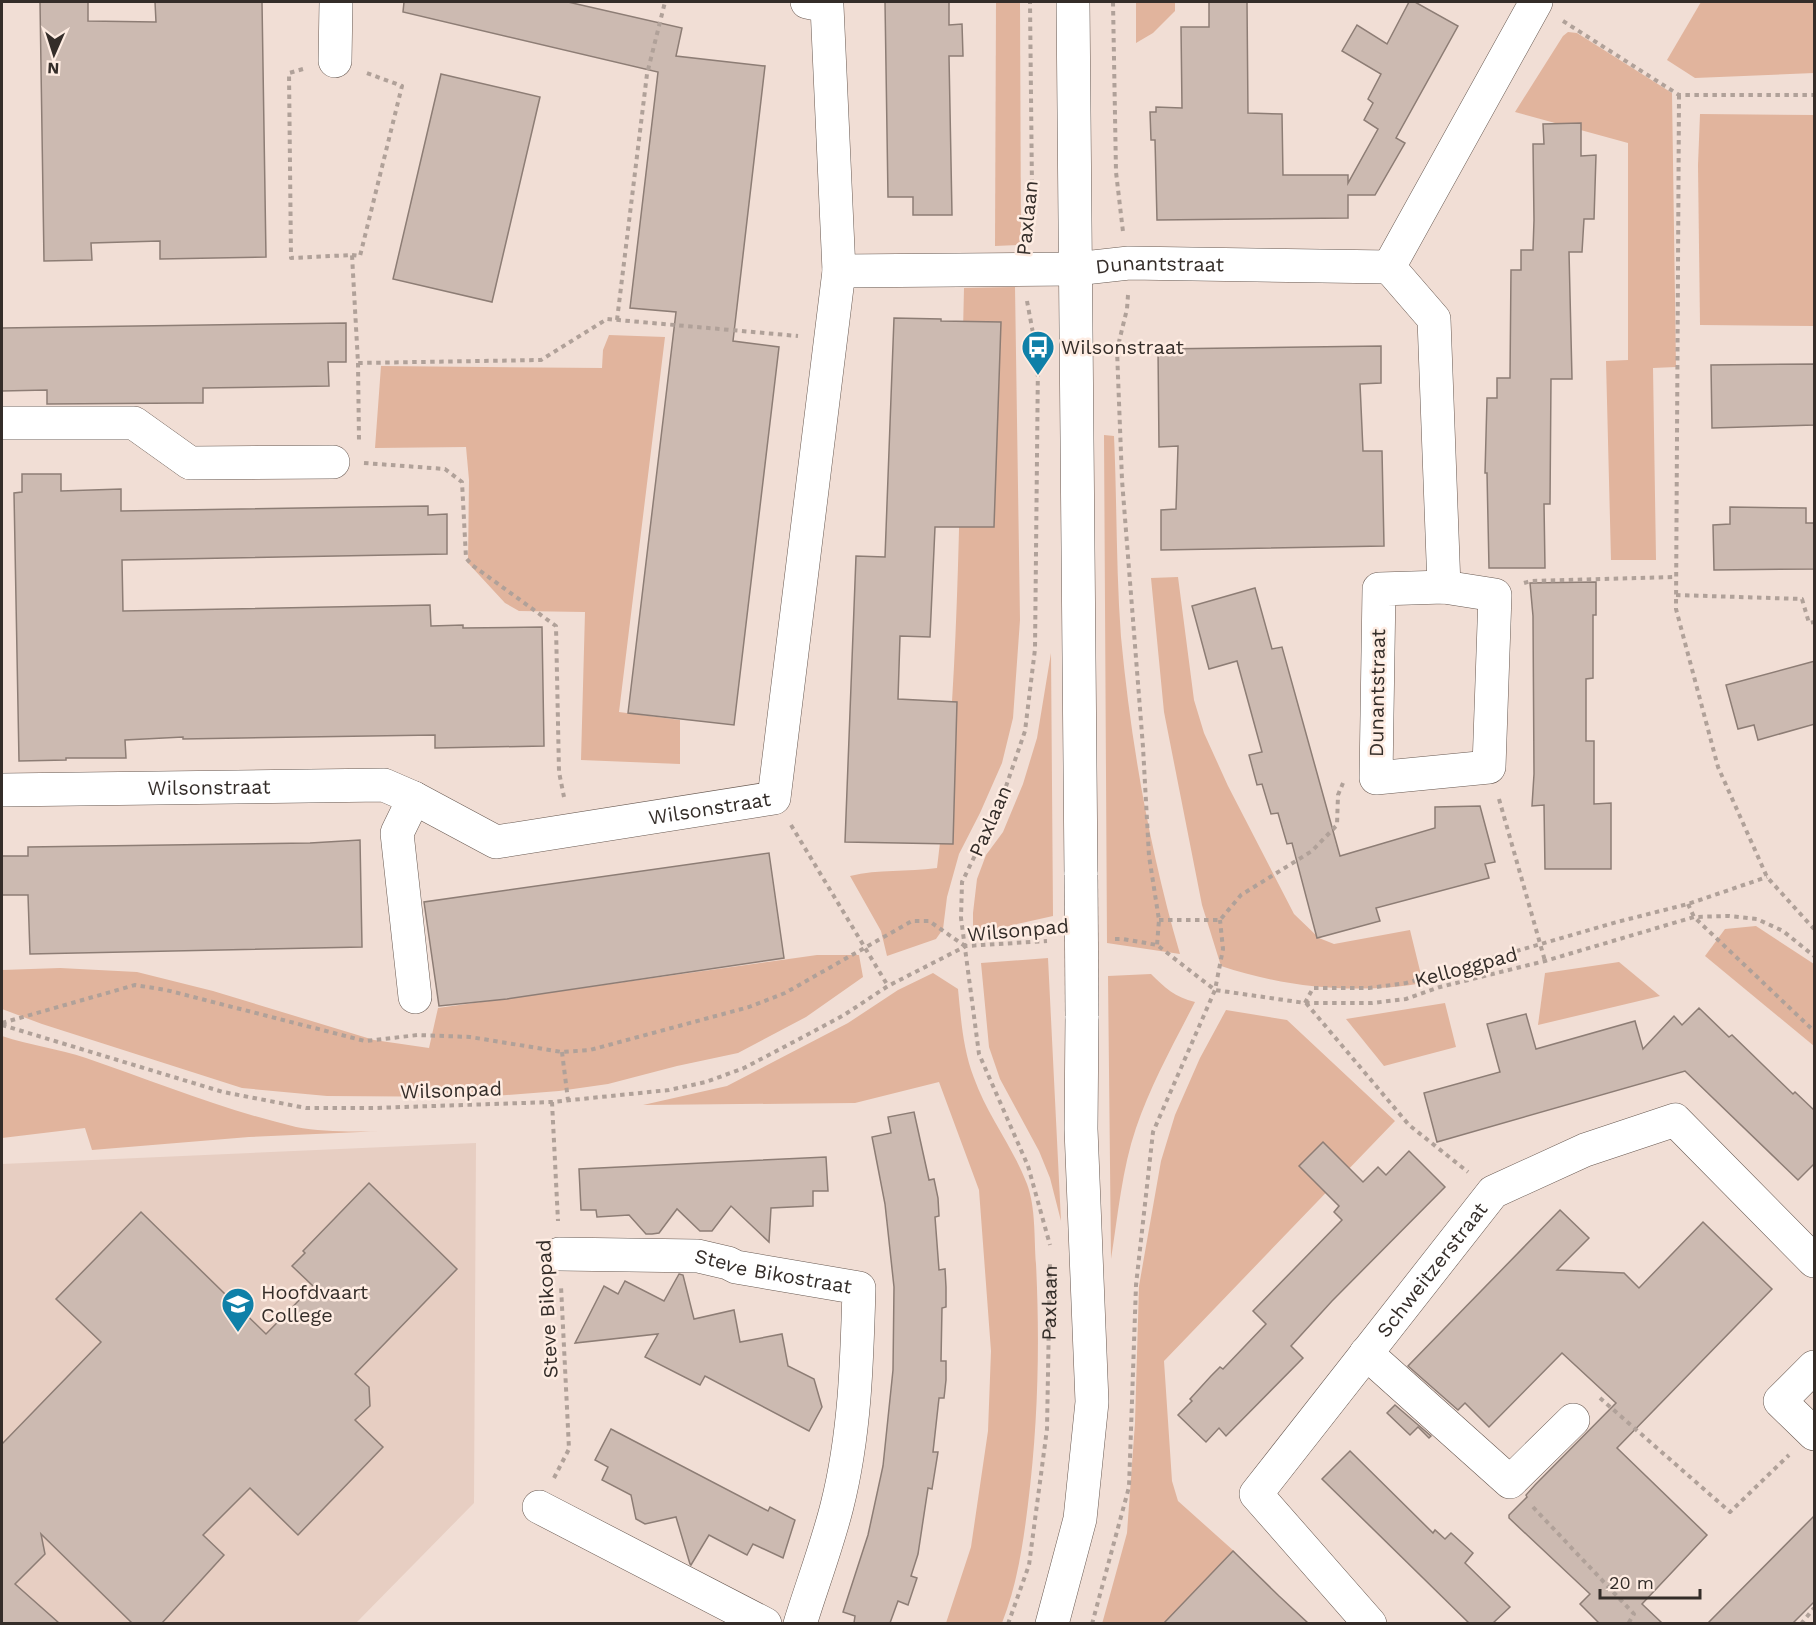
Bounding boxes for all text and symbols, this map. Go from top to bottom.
north arrow [24,24,84,84]
text: N [47,59,60,78]
street label: Paxlaan [1011,179,1043,257]
street label: Dunantstraat [1094,250,1225,279]
bus stop icon: Wilsonstraat [1020,329,1056,376]
place label: Wilsonstraat [1061,335,1185,359]
street label: Dunantstraat [1364,628,1390,757]
street label: Wilsonstraat [147,774,271,800]
street label: Paxlaan [964,782,1016,860]
street label: Wilsonstraat [647,787,773,830]
street label: Wilsonpad [966,914,1070,946]
street label: Kelloggpad [1412,942,1520,992]
street label: Wilsonpad [400,1076,502,1104]
street label: Schweitzerstraat [1372,1197,1493,1342]
street label: Steve Bikopad [531,1239,563,1379]
street label: Steve Bikostraat [692,1244,854,1299]
street label: Paxlaan [1037,1265,1062,1341]
place label: Hoofdvaart College [261,1280,369,1327]
school or university icon: Hoofdvaart College [220,1286,256,1333]
scale bar [1600,1562,1700,1600]
text: 20 m [1609,1572,1654,1593]

